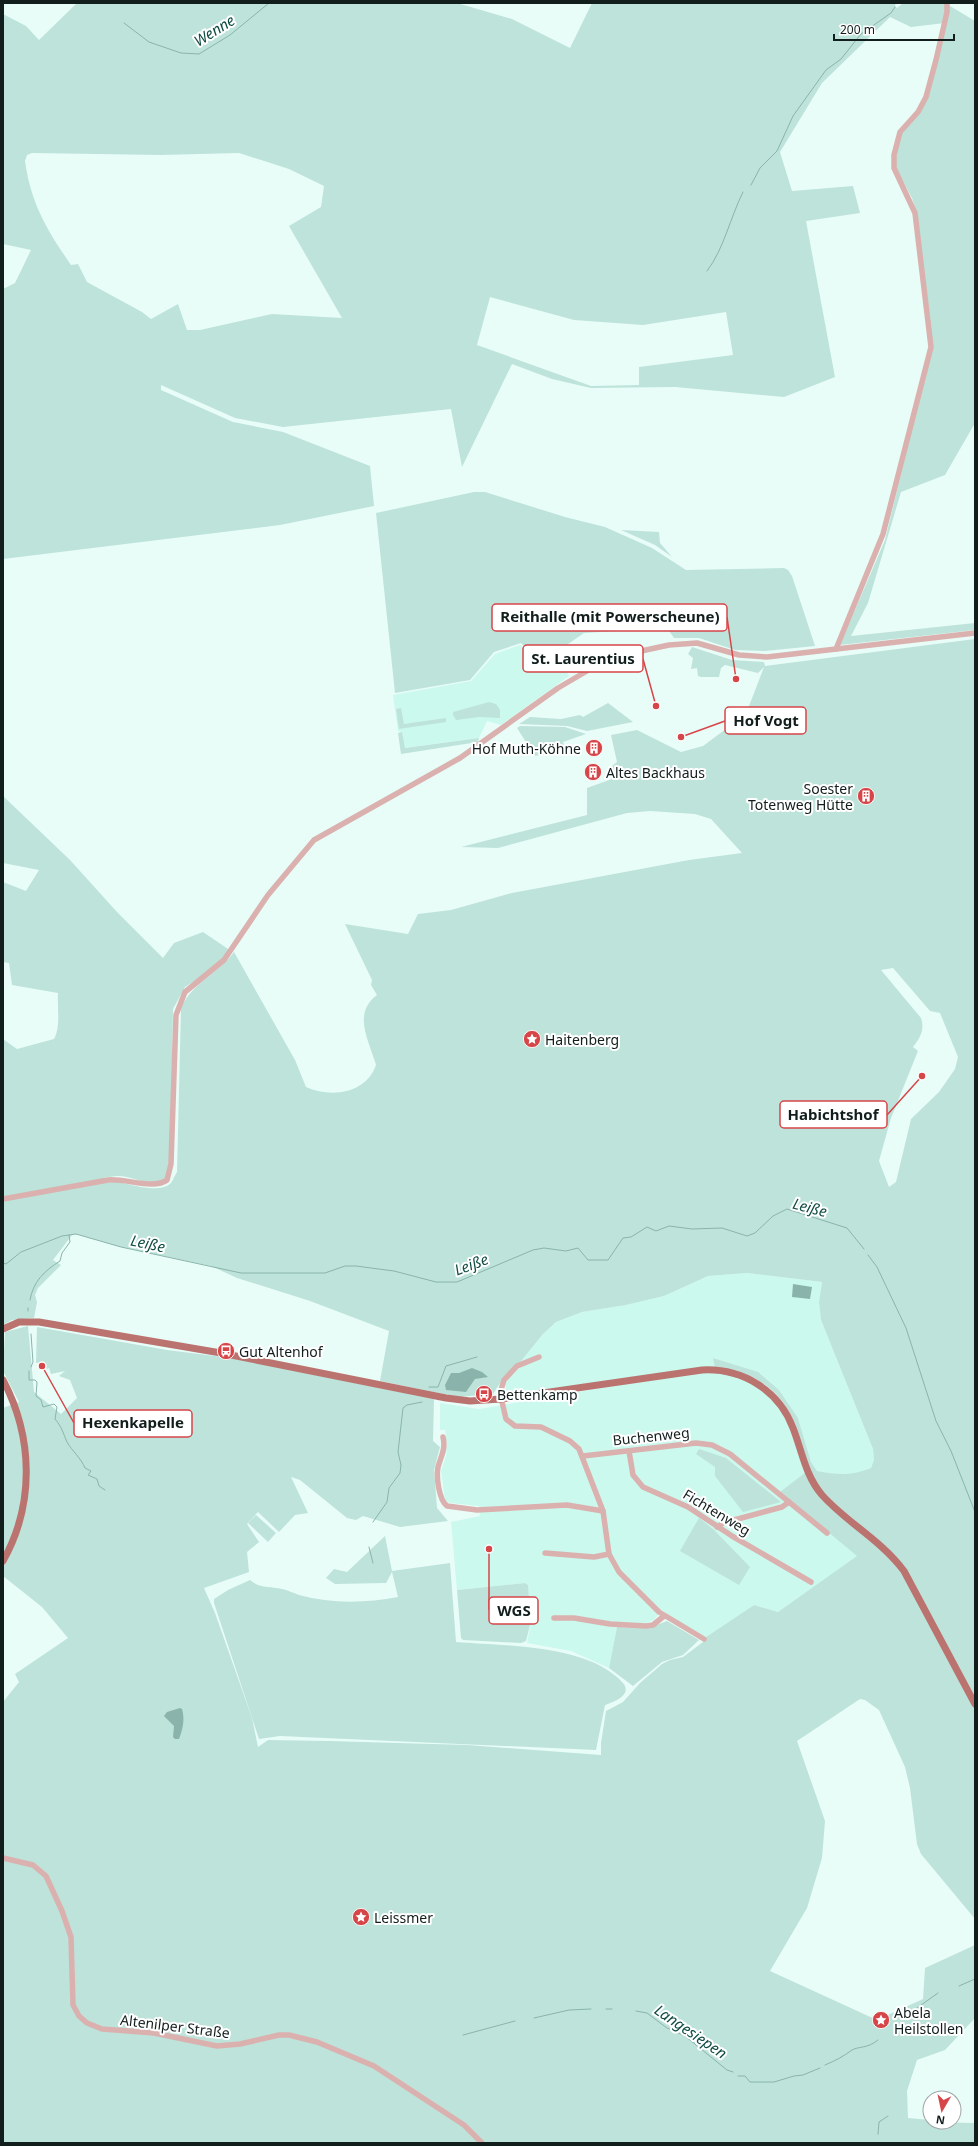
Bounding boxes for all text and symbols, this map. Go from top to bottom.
water label: Wenne [190,9,239,50]
scale bar [834,16,954,42]
text: 200 m [840,21,875,38]
callout: Reithalle (mit Powerscheune) [492,604,727,631]
text: Reithalle (mit Powerscheune) [500,606,720,626]
callout: St. Laurentius [523,645,643,672]
text: St. Laurentius [531,648,635,668]
callout: Hof Vogt [725,707,806,734]
text: Hof Vogt [733,710,799,730]
building icon: Hof Muth-Köhne [584,738,604,758]
place label: Hof Muth-Köhne [472,739,581,758]
building icon: Altes Backhaus [583,762,603,782]
place label: Altes Backhaus [606,763,705,782]
place label: Soester Totenweg Hütte [748,779,853,814]
building icon: Soester Totenweg Hütte [856,786,876,806]
place icon: Haitenberg [522,1029,542,1049]
place label: Haitenberg [545,1030,619,1049]
callout: Habichtshof [780,1101,887,1128]
text: Habichtshof [788,1104,880,1124]
water label: Leiße [791,1193,830,1221]
water label: Leiße [129,1230,168,1257]
water label: Leiße [451,1248,491,1280]
bus stop icon: Gut Altenhof [216,1341,236,1361]
place label: Gut Altenhof [239,1342,324,1361]
bus stop icon: Bettenkamp [474,1384,494,1404]
place label: Bettenkamp [497,1385,578,1404]
callout: Hexenkapelle [74,1410,192,1437]
text: Hexenkapelle [82,1412,184,1432]
street label: Buchenweg [612,1423,690,1449]
street label: Fichtenweg [680,1484,754,1540]
callout: WGS [489,1597,538,1624]
text: WGS [497,1600,531,1620]
place icon: Leissmer [351,1907,371,1927]
place label: Leissmer [374,1908,433,1927]
water label: Langesiepen [651,1999,731,2063]
place label: Abela Heilstollen [894,2003,964,2038]
street label: Altenilper Straße [119,2010,231,2042]
place icon: Abela Heilstollen [871,2010,891,2030]
north arrow [922,2090,962,2130]
text: N [935,2112,946,2128]

